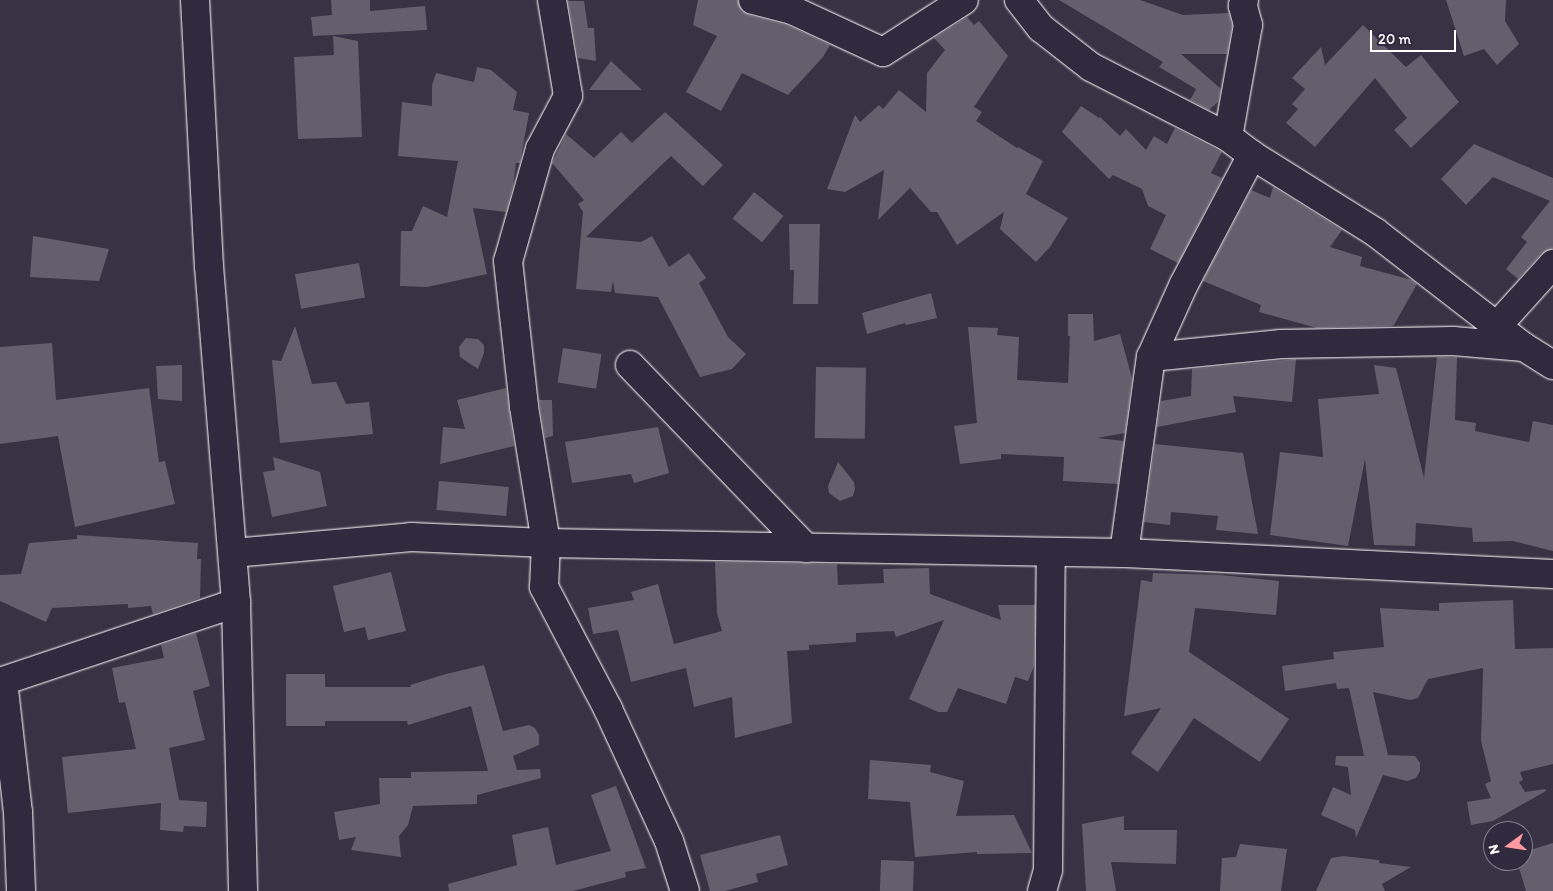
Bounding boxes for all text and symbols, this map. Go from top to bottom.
scale bar [1373,20,1459,52]
text: 20 m [1378,30,1411,48]
north arrow [1483,821,1533,871]
text: N [1485,843,1503,856]

